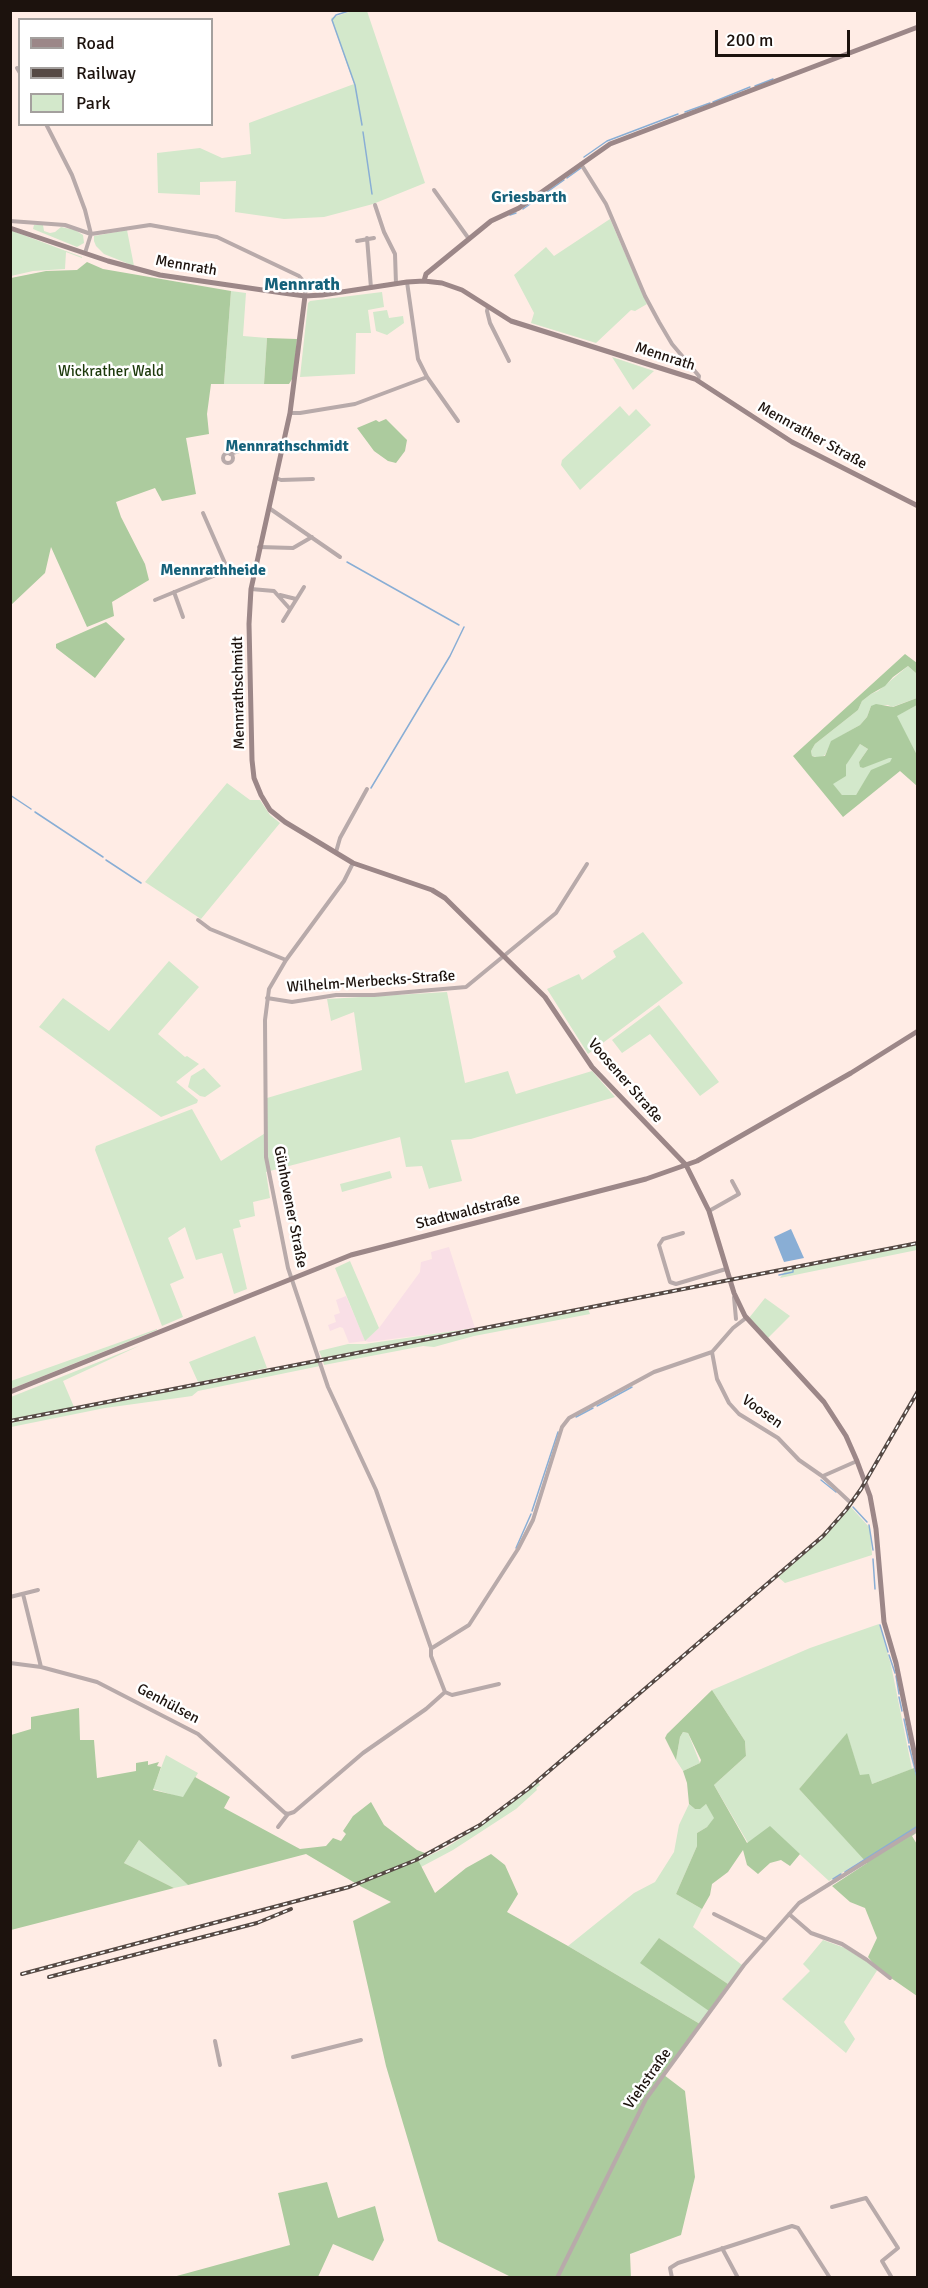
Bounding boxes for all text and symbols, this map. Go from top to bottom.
legend [18,18,213,126]
scale bar [718,18,853,56]
text: 200 m [726,29,773,51]
text: Road [76,32,115,54]
text: Railway [76,62,136,84]
text: Park [76,92,111,114]
district label: Griesbarth [491,188,567,208]
street label: Mennrath [154,252,218,280]
district label: Mennrath [264,274,340,296]
street label: Mennrath [633,339,697,375]
park label: Wickrather Wald [58,363,164,381]
street label: Mennrather Straße [754,399,870,473]
district label: Mennrathschmidt [225,437,349,457]
district label: Mennrathheide [160,561,266,581]
street label: Mennrathschmidt [229,636,249,750]
street label: Wilhelm-Merbecks-Straße [286,967,456,997]
street label: Voosener Straße [584,1035,666,1127]
street label: Günhovener Straße [269,1144,311,1270]
street label: Stadtwaldstraße [414,1190,522,1234]
street label: Voosen [738,1392,786,1432]
street label: Genhülsen [134,1680,202,1728]
street label: Viehstraße [621,2045,675,2113]

